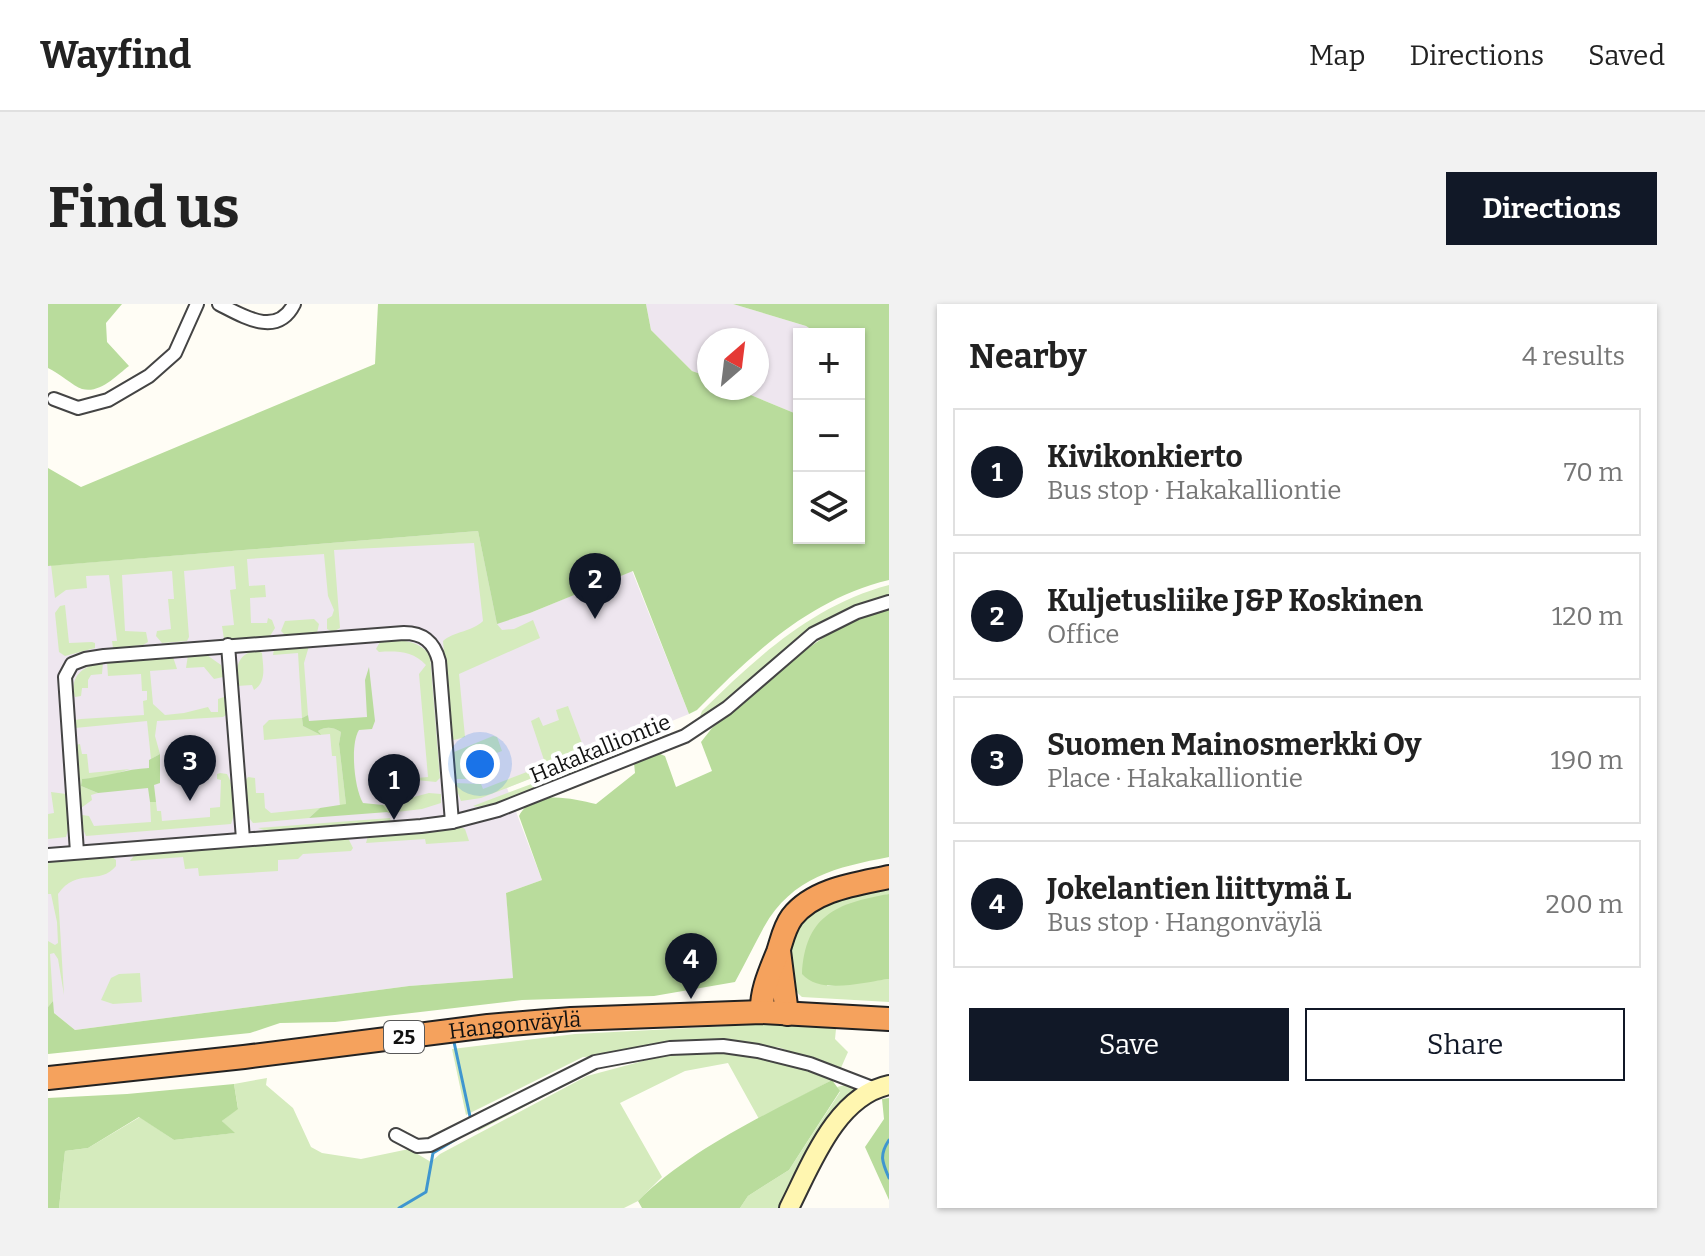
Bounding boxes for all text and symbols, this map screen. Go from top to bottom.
text: Wayfind [40,32,191,78]
text: Map [1309,39,1365,72]
text: Directions [1409,39,1544,72]
text: Saved [1588,39,1665,72]
button: Directions [1446,172,1657,245]
text: Find us [48,175,240,242]
north arrow [697,328,769,400]
map controls [793,328,865,544]
button: + [793,328,865,400]
text: Nearby [969,336,1087,377]
text: 4 results [1522,341,1625,372]
button: − [793,400,865,472]
text: Kivikonkierto [1047,439,1243,475]
text: 1 [991,457,1003,488]
text: 70 m [1564,457,1623,488]
button: layers [793,472,865,544]
text: Bus stop · Hakakalliontie [1047,475,1341,506]
pin: 2 [569,553,621,619]
text: Kuljetusliike J&P Koskinen [1047,583,1423,619]
text: 2 [990,601,1004,632]
text: 120 m [1552,601,1623,632]
text: Office [1047,619,1119,650]
street label: Hakakalliontie [526,708,674,789]
text: Suomen Mainosmerkki Oy [1047,727,1421,763]
pin: 3 [164,735,216,801]
your location [460,744,500,784]
text: 3 [990,745,1004,776]
text: 190 m [1551,745,1623,776]
pin: 1 [368,754,420,820]
text: Place · Hakakalliontie [1047,763,1303,794]
text: Jokelantien liittymä L [1047,871,1352,907]
text: 4 [989,889,1005,920]
text: 200 m [1546,889,1623,920]
text: Bus stop · Hangonväylä [1047,907,1322,938]
pin: 4 [665,933,717,999]
street label: Hangonväylä [447,1006,582,1045]
button: Save [969,1008,1289,1081]
button: Share [1305,1008,1625,1081]
road number: 25 [384,1021,424,1053]

